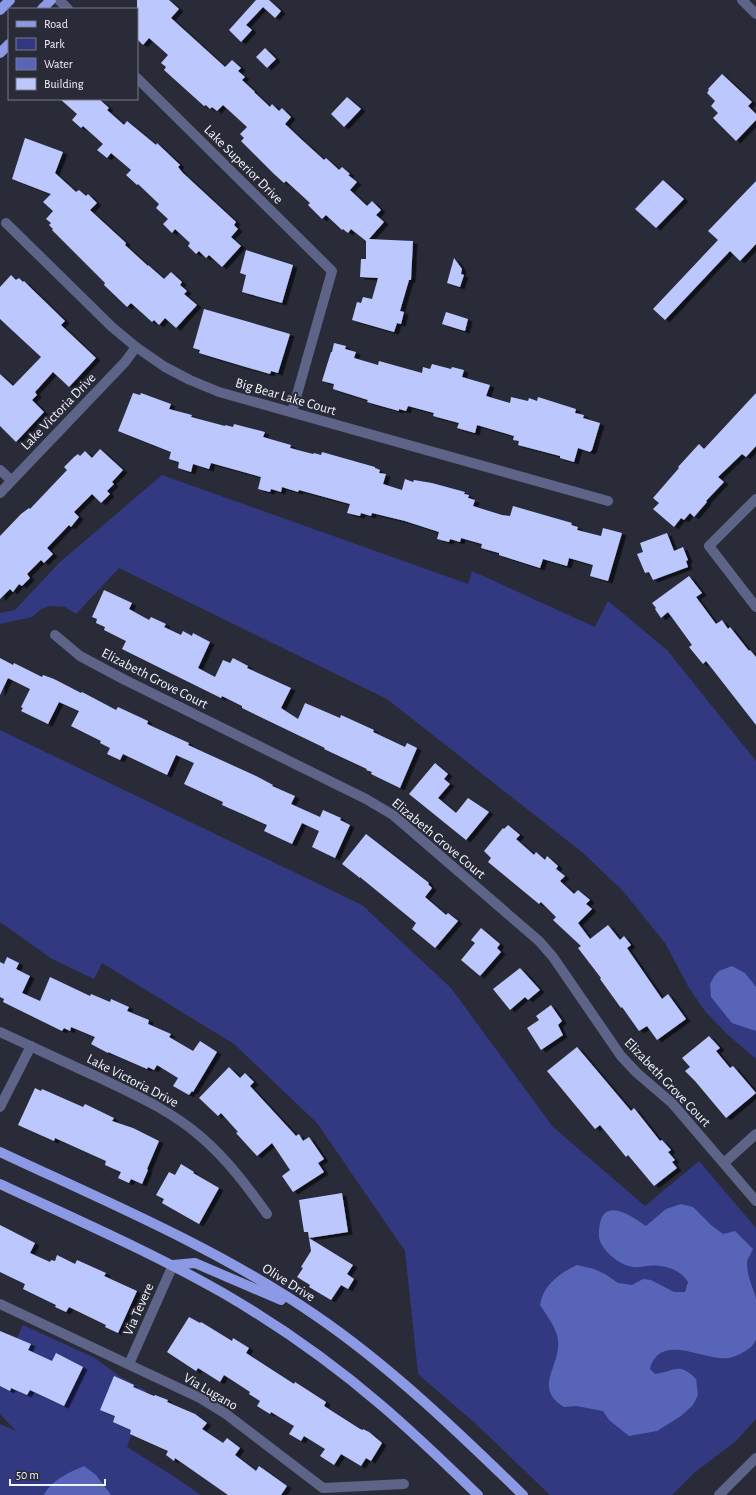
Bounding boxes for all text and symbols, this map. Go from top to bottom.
legend [8,8,138,100]
text: Road [44,18,68,30]
text: Park [44,38,65,50]
text: Water [44,58,73,70]
text: Building [44,78,84,90]
street label: Lake Superior Drive [201,123,285,207]
street label: Lake Victoria Drive [19,371,99,453]
street label: Big Bear Lake Court [234,376,338,418]
street label: Elizabeth Grove Court [99,646,210,712]
street label: Elizabeth Grove Court [389,796,488,882]
street label: Elizabeth Grove Court [622,1036,713,1130]
street label: Lake Victoria Drive [85,1052,181,1110]
street label: Olive Drive [260,1261,317,1305]
street label: Via Tevere [121,1281,157,1338]
street label: Via Lugano [181,1371,240,1413]
scale bar [10,1461,105,1487]
text: 50 m [16,1469,39,1481]

